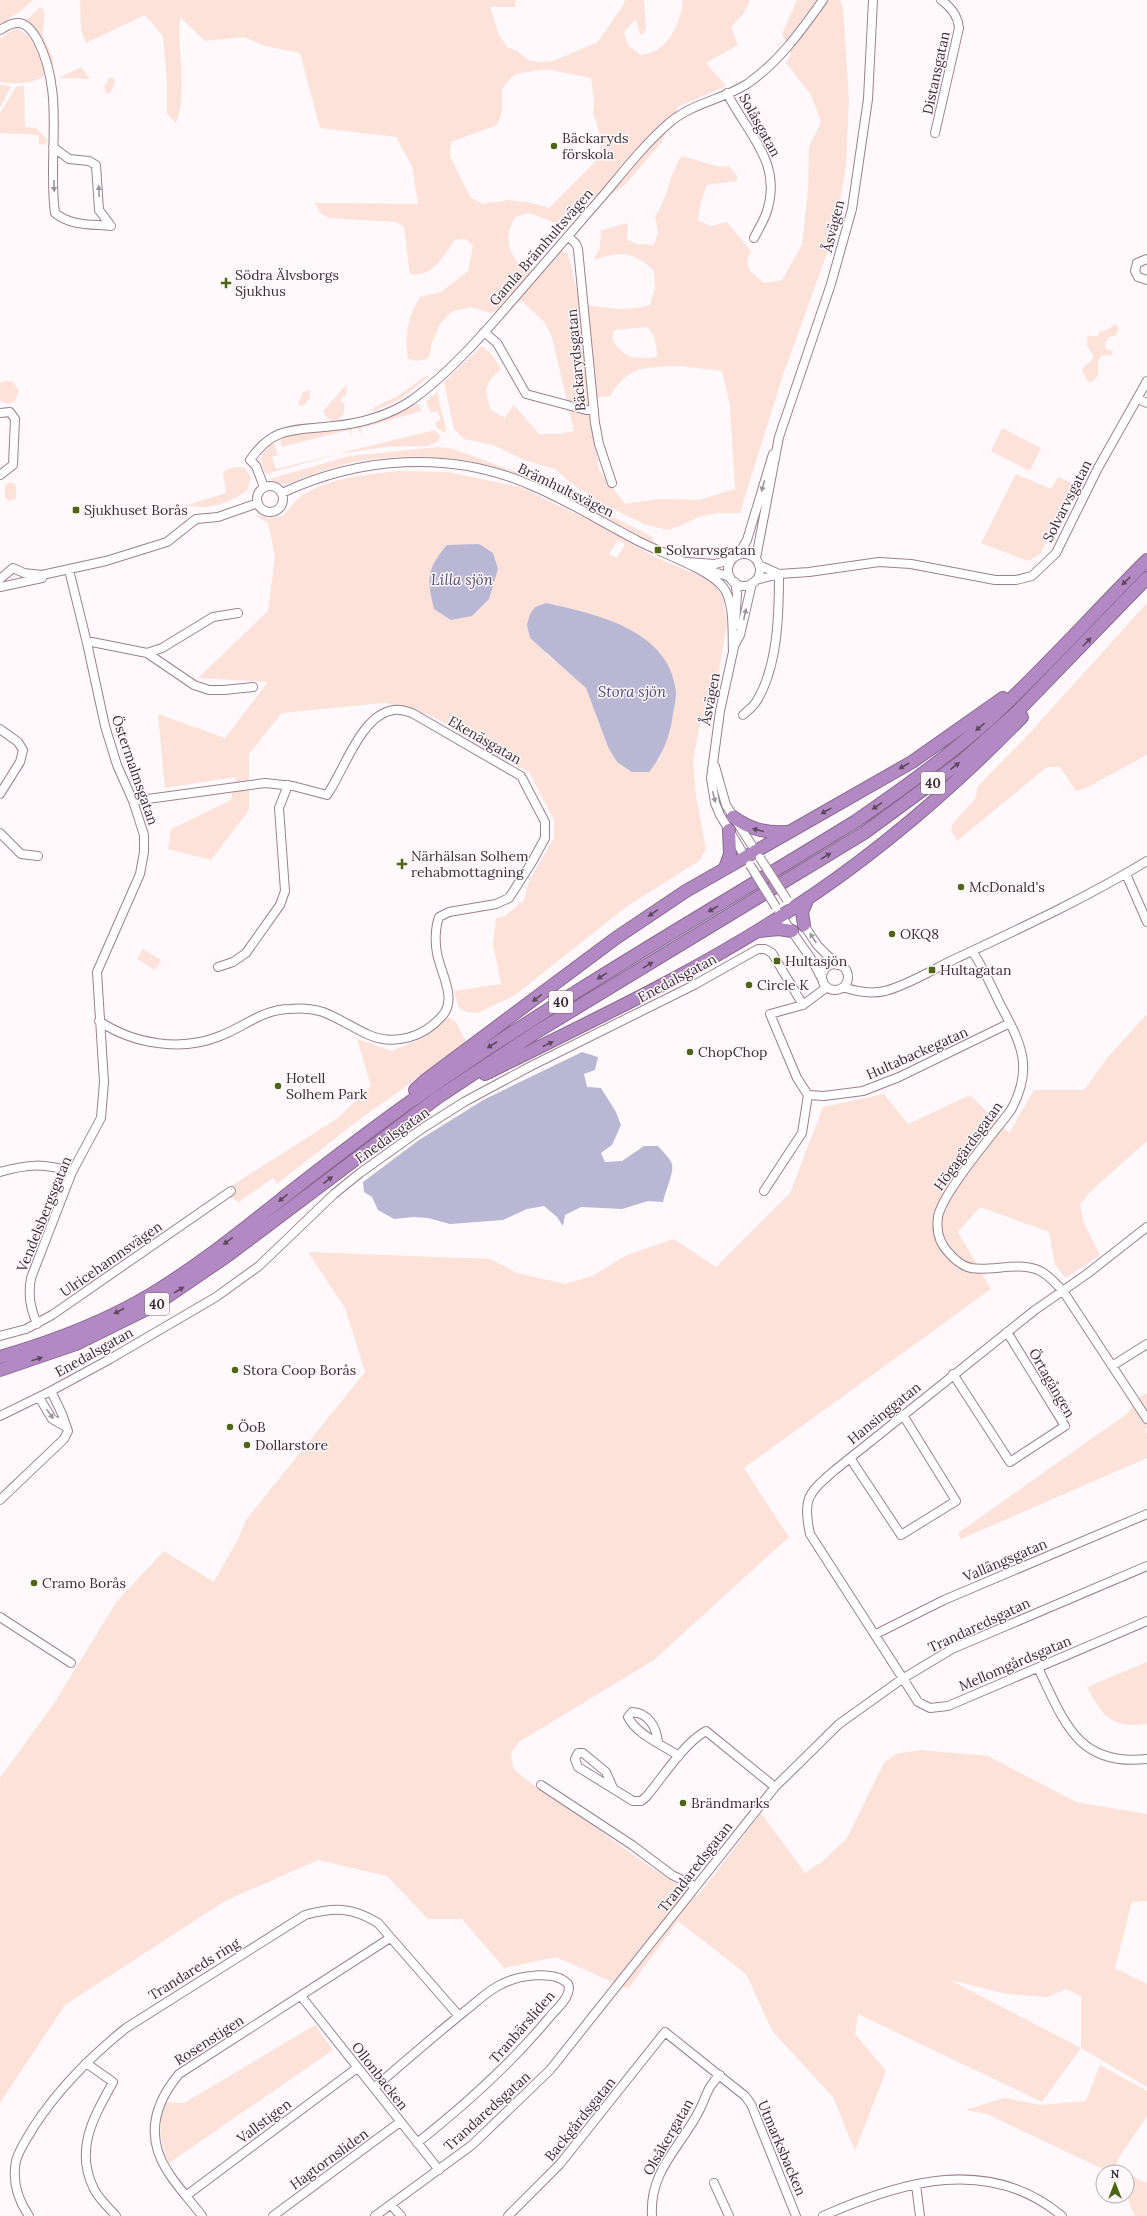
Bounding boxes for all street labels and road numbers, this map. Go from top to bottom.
street label: Distansgatan [918,29,954,116]
street label: Solåsgatan [735,90,785,160]
street label: Gamla Brämhultsvägen [485,184,597,309]
street label: Åsvägen [818,198,848,255]
street label: Bäckarydsgatan [563,308,589,412]
street label: Solvarvsgatan [1039,456,1096,545]
street label: Brämhultsvägen [515,459,617,521]
street label: Åsvägen [696,671,724,728]
street label: Ekenäsgatan [445,712,525,769]
street label: Östermalmsgatan [108,713,162,828]
road number: 40 [921,772,945,794]
street label: Enedalsgatan [635,949,720,1006]
road number: 40 [549,991,573,1013]
street label: Hultabackegatan [863,1022,971,1083]
street label: Högagärdsgatan [930,1098,1007,1194]
street label: Enedalsgatan [351,1103,433,1167]
street label: Vendelsbergsgatan [12,1153,76,1275]
street label: Ulricehamnsvägen [57,1217,166,1301]
road number: 40 [145,1293,169,1315]
street label: Enedalsgatan [52,1323,137,1381]
street label: Örtagången [1025,1345,1079,1421]
street label: Hansinggatan [844,1378,925,1448]
street label: Vallängsgatan [959,1534,1050,1586]
street label: Trandaredsgatan [925,1593,1033,1656]
street label: Mellomgårdsgatan [956,1631,1074,1695]
street label: Trandaredsgatan [654,1818,736,1916]
street label: Trandareds ring [145,1934,243,2004]
street label: Tranbärsliden [486,1987,559,2067]
street label: Rosenstigen [171,2011,247,2069]
street label: Ollonbacken [348,2038,413,2114]
street label: Trandaredsgatan [440,2067,534,2155]
street label: Backgårdsgatan [541,2073,620,2165]
street label: Vallstigen [233,2094,295,2148]
street label: Olsåkergatan [639,2095,697,2179]
street label: Utmarksbacken [754,2098,810,2199]
street label: Hagtornsliden [286,2124,372,2194]

